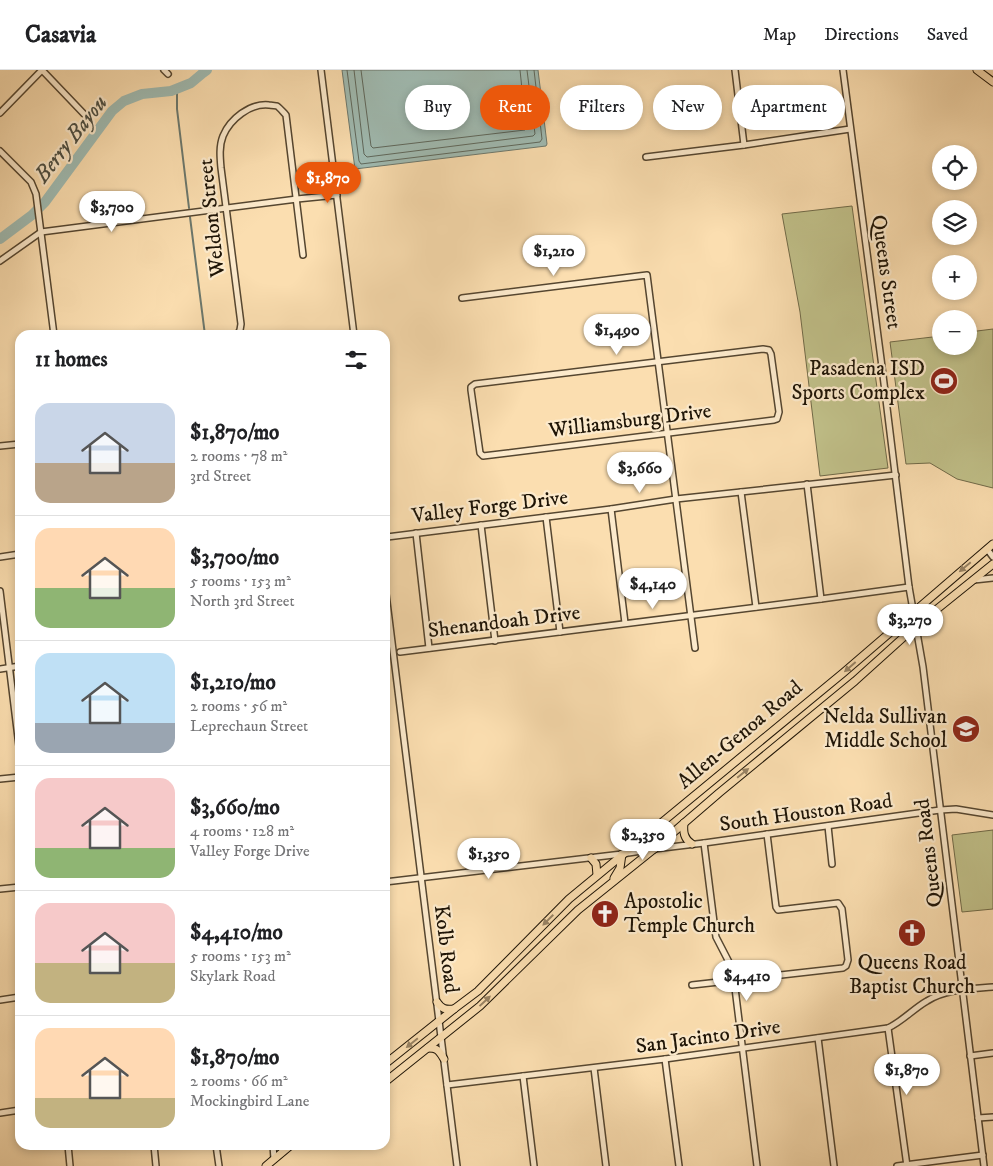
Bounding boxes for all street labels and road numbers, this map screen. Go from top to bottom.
street label: Weldon Street [193,157,231,280]
street label: Queens Street [865,213,907,331]
street label: Williamsburg Drive [546,398,713,444]
street label: Valley Forge Drive [410,484,570,530]
street label: Shenandoah Drive [426,600,582,644]
street label: Allen-Genoa Road [672,675,808,795]
street label: South Houston Road [718,788,895,838]
street label: Queens Road [909,797,949,909]
street label: Kolb Road [428,903,464,995]
street label: San Jacinto Drive [634,1014,782,1060]

